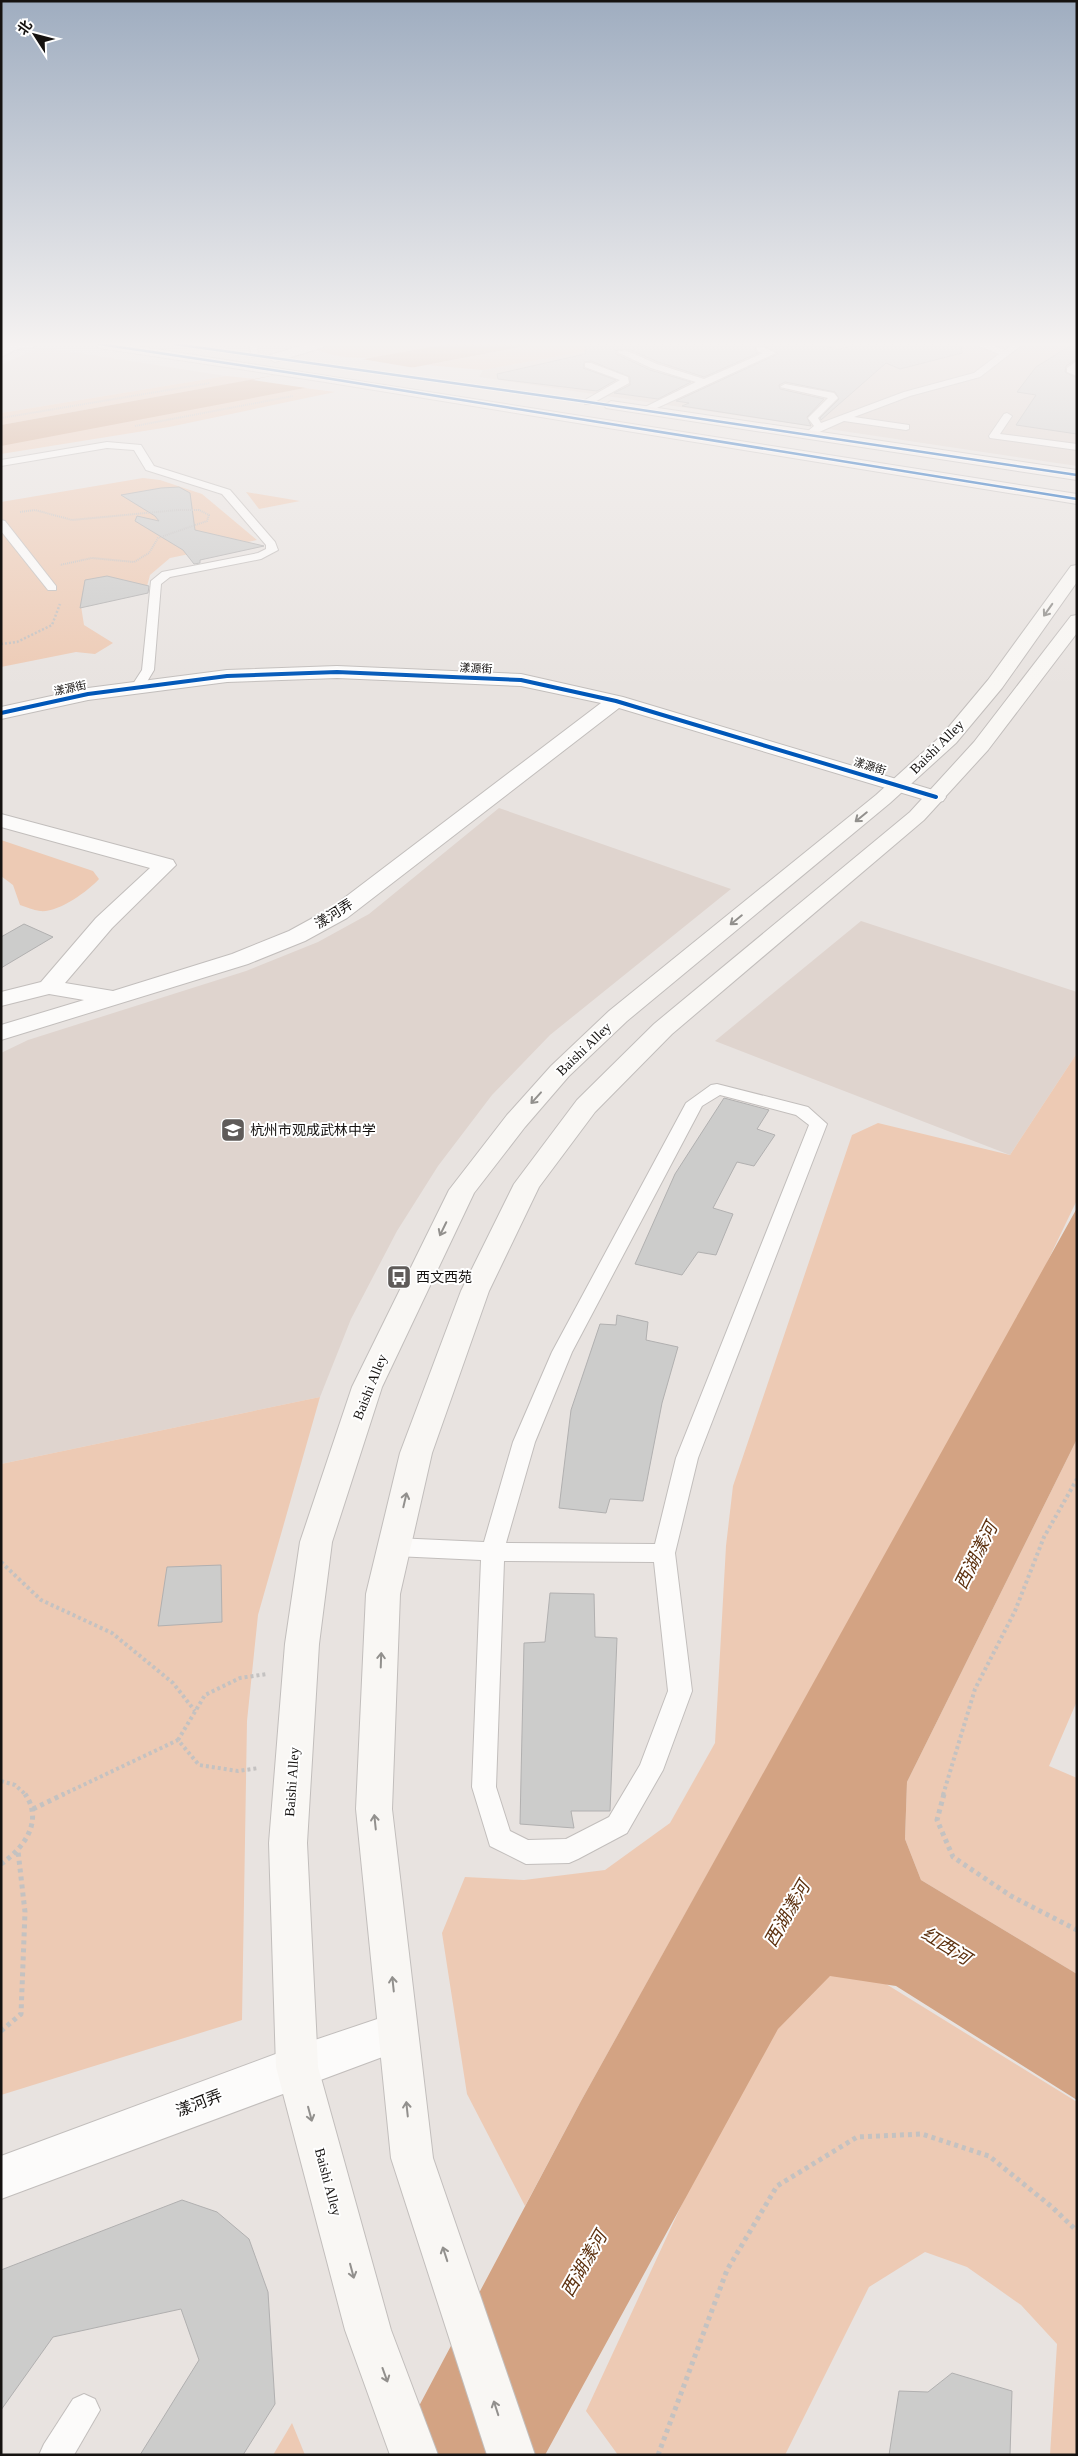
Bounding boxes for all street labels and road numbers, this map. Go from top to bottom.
street label: 漾源街 [459,661,493,675]
street label: 漾源街 [53,679,87,697]
street label: Baishi Alley [907,717,967,777]
street label: 漾源街 [852,755,888,777]
street label: 漾河弄 [312,897,356,931]
street label: Baishi Alley [554,1019,614,1079]
street label: Baishi Alley [350,1352,390,1422]
street label: Baishi Alley [282,1747,302,1817]
street label: 漾河弄 [174,2086,224,2120]
street label: Baishi Alley [312,2146,344,2218]

